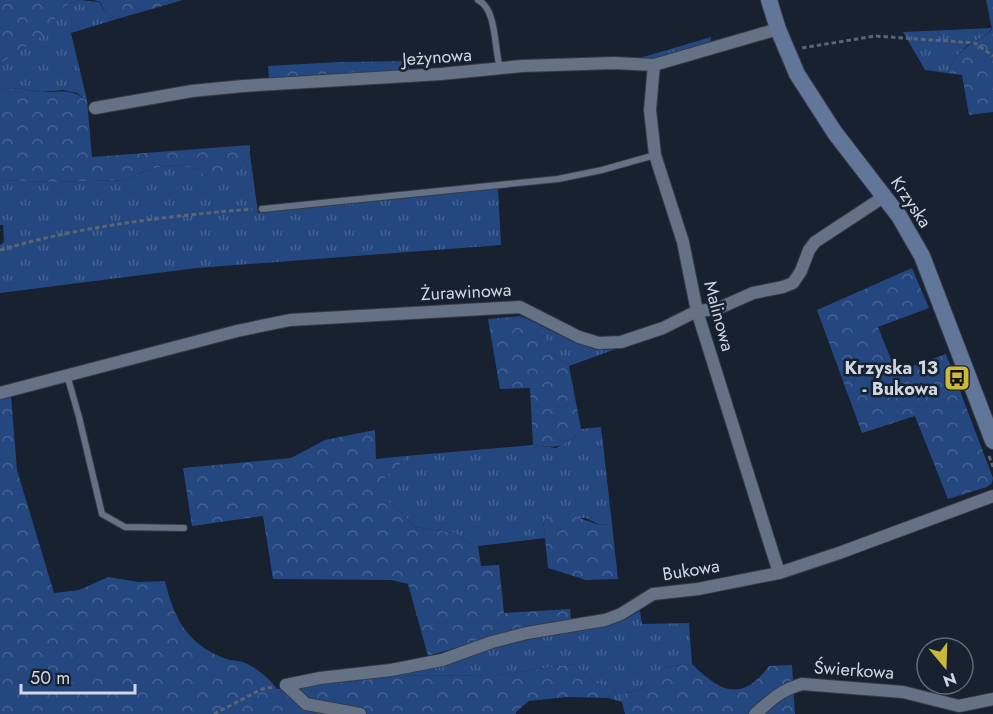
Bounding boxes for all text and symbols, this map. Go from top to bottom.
street label: Jeżynowa [399,42,473,73]
street label: Krzyska [884,171,938,233]
street label: Żurawinowa [420,277,512,307]
street label: Malinowa [697,278,741,354]
place label: Krzyska 13 - Bukowa [844,355,938,402]
bus stop icon: Krzyska 13 - Bukowa [942,363,972,393]
street label: Bukowa [661,553,721,587]
north arrow [915,636,975,696]
street label: Świerkowa [813,654,895,686]
scale bar [21,657,135,695]
text: 50 m [30,665,70,691]
text: N [940,667,959,693]

